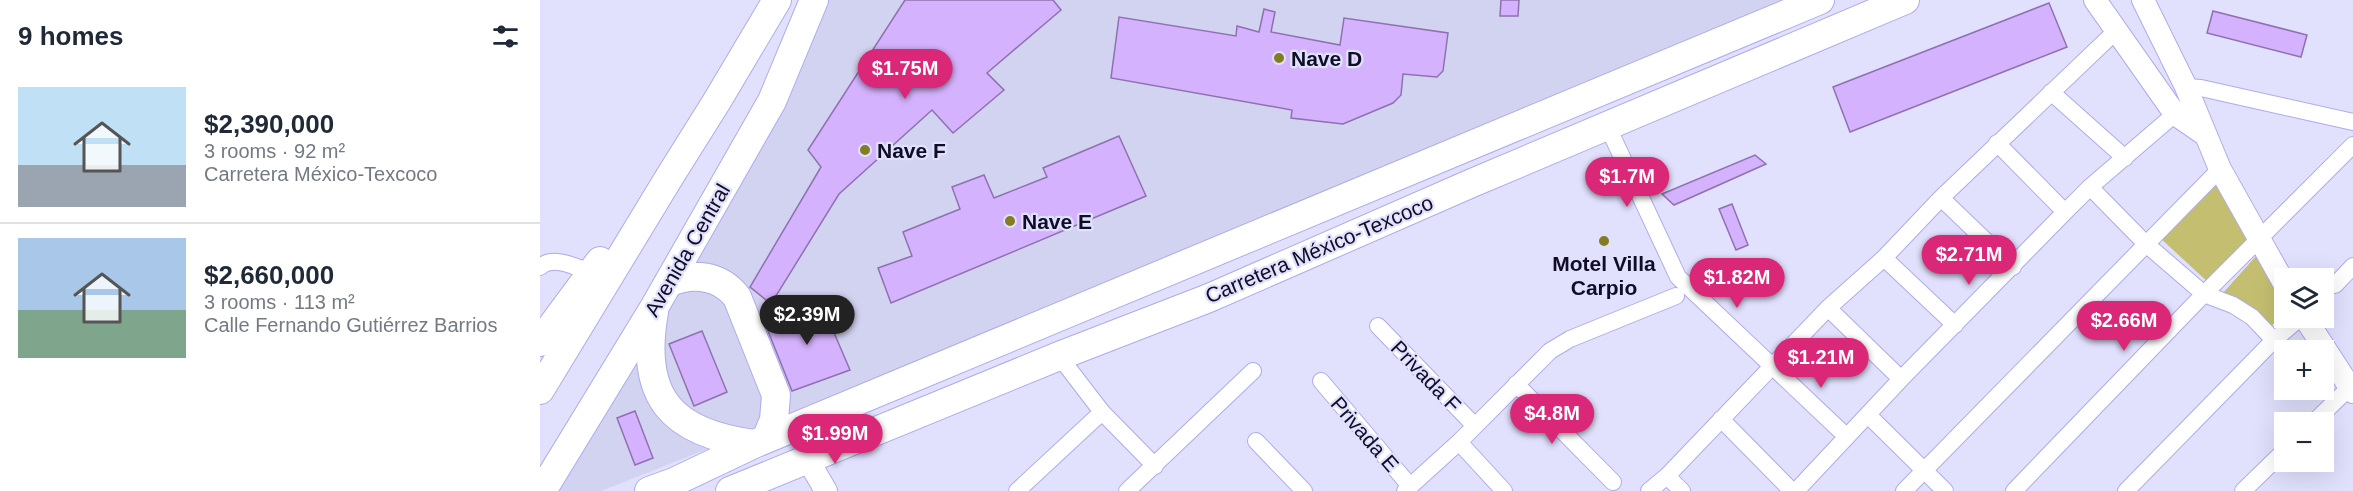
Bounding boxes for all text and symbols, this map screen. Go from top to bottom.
icon: filters [489,20,522,53]
text: 9 homes [18,21,124,51]
place label: Nave D [1291,47,1362,70]
pin: $1.75M [856,49,954,100]
marker: Nave D [1272,51,1286,65]
text: $1.75M [872,57,938,79]
text: $2,390,000 [204,109,334,139]
icon: home [66,111,138,183]
place label: Nave F [877,139,946,162]
text: 3 rooms · 92 m² [204,140,345,162]
marker: Nave F [858,143,872,157]
pin: $1.7M [1585,157,1669,208]
text: Carretera México-Texcoco [204,163,437,185]
text: $1.7M [1599,165,1655,187]
street label: Avenida Central [640,180,734,320]
street label: Carretera México-Texcoco [1202,191,1436,307]
place label: Nave E [1022,210,1092,233]
marker: Nave E [1003,214,1017,228]
marker: Motel Villa Carpio [1597,234,1611,248]
pin: $2.71M [1920,235,2018,286]
text: $2.71M [1936,243,2002,265]
place label: Motel Villa Carpio [1552,252,1656,299]
pin: $1.82M [1688,258,1786,309]
text: $2,660,000 [204,260,334,290]
icon: home [66,262,138,334]
text: $1.82M [1704,266,1770,288]
map controls [2274,268,2334,472]
button: layers [2274,268,2334,328]
text: 3 rooms · 113 m² [204,291,355,313]
pin: $2.39M [758,295,856,346]
pin: $2.66M [2075,301,2173,352]
text: $2.39M [774,303,840,325]
text: $2.66M [2091,309,2157,331]
text: Calle Fernando Gutiérrez Barrios [204,314,497,336]
street label: Privada F [1387,336,1465,416]
pin: $1.21M [1772,338,1870,389]
button: + [2274,340,2334,400]
text: $1.21M [1788,346,1854,368]
street label: Privada E [1326,392,1404,476]
pin: $4.8M [1510,394,1594,445]
text: $4.8M [1524,402,1580,424]
button: − [2274,412,2334,472]
pin: $1.99M [786,414,884,465]
text: $1.99M [802,422,868,444]

